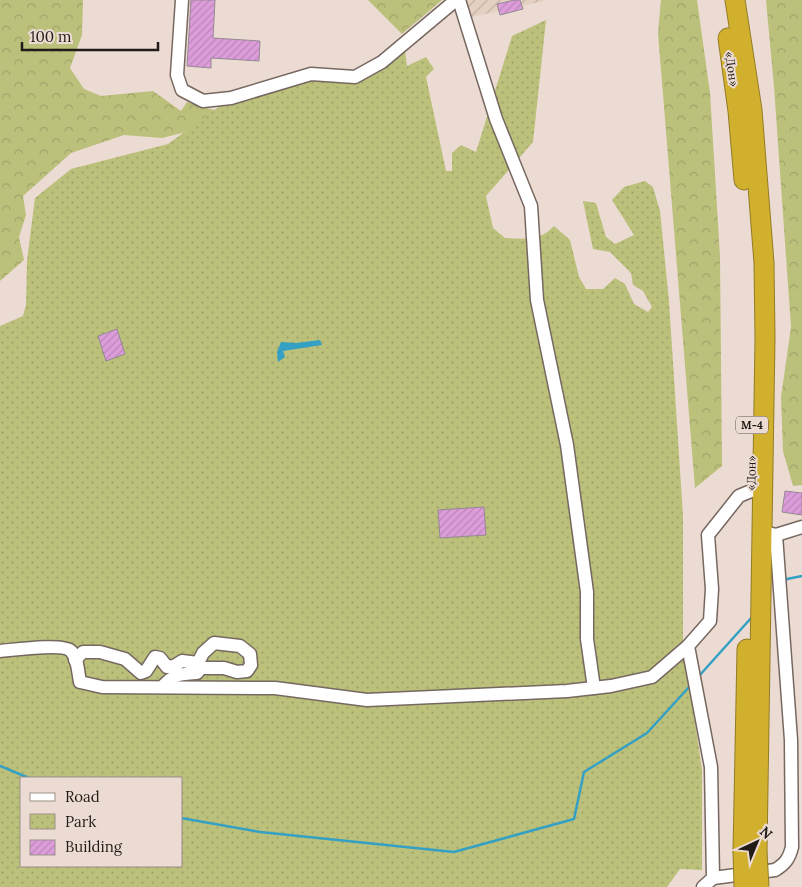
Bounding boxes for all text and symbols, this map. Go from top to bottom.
scale bar [22,20,159,52]
text: 100 m [30,27,71,46]
street label: «Дон» [722,50,742,88]
road number: М-4 [736,416,768,434]
street label: «Дон» [743,455,759,491]
legend [20,777,182,867]
text: Road [65,787,100,806]
text: Park [65,812,96,831]
north arrow [732,817,782,867]
text: N [756,822,776,843]
text: Building [65,837,123,856]

